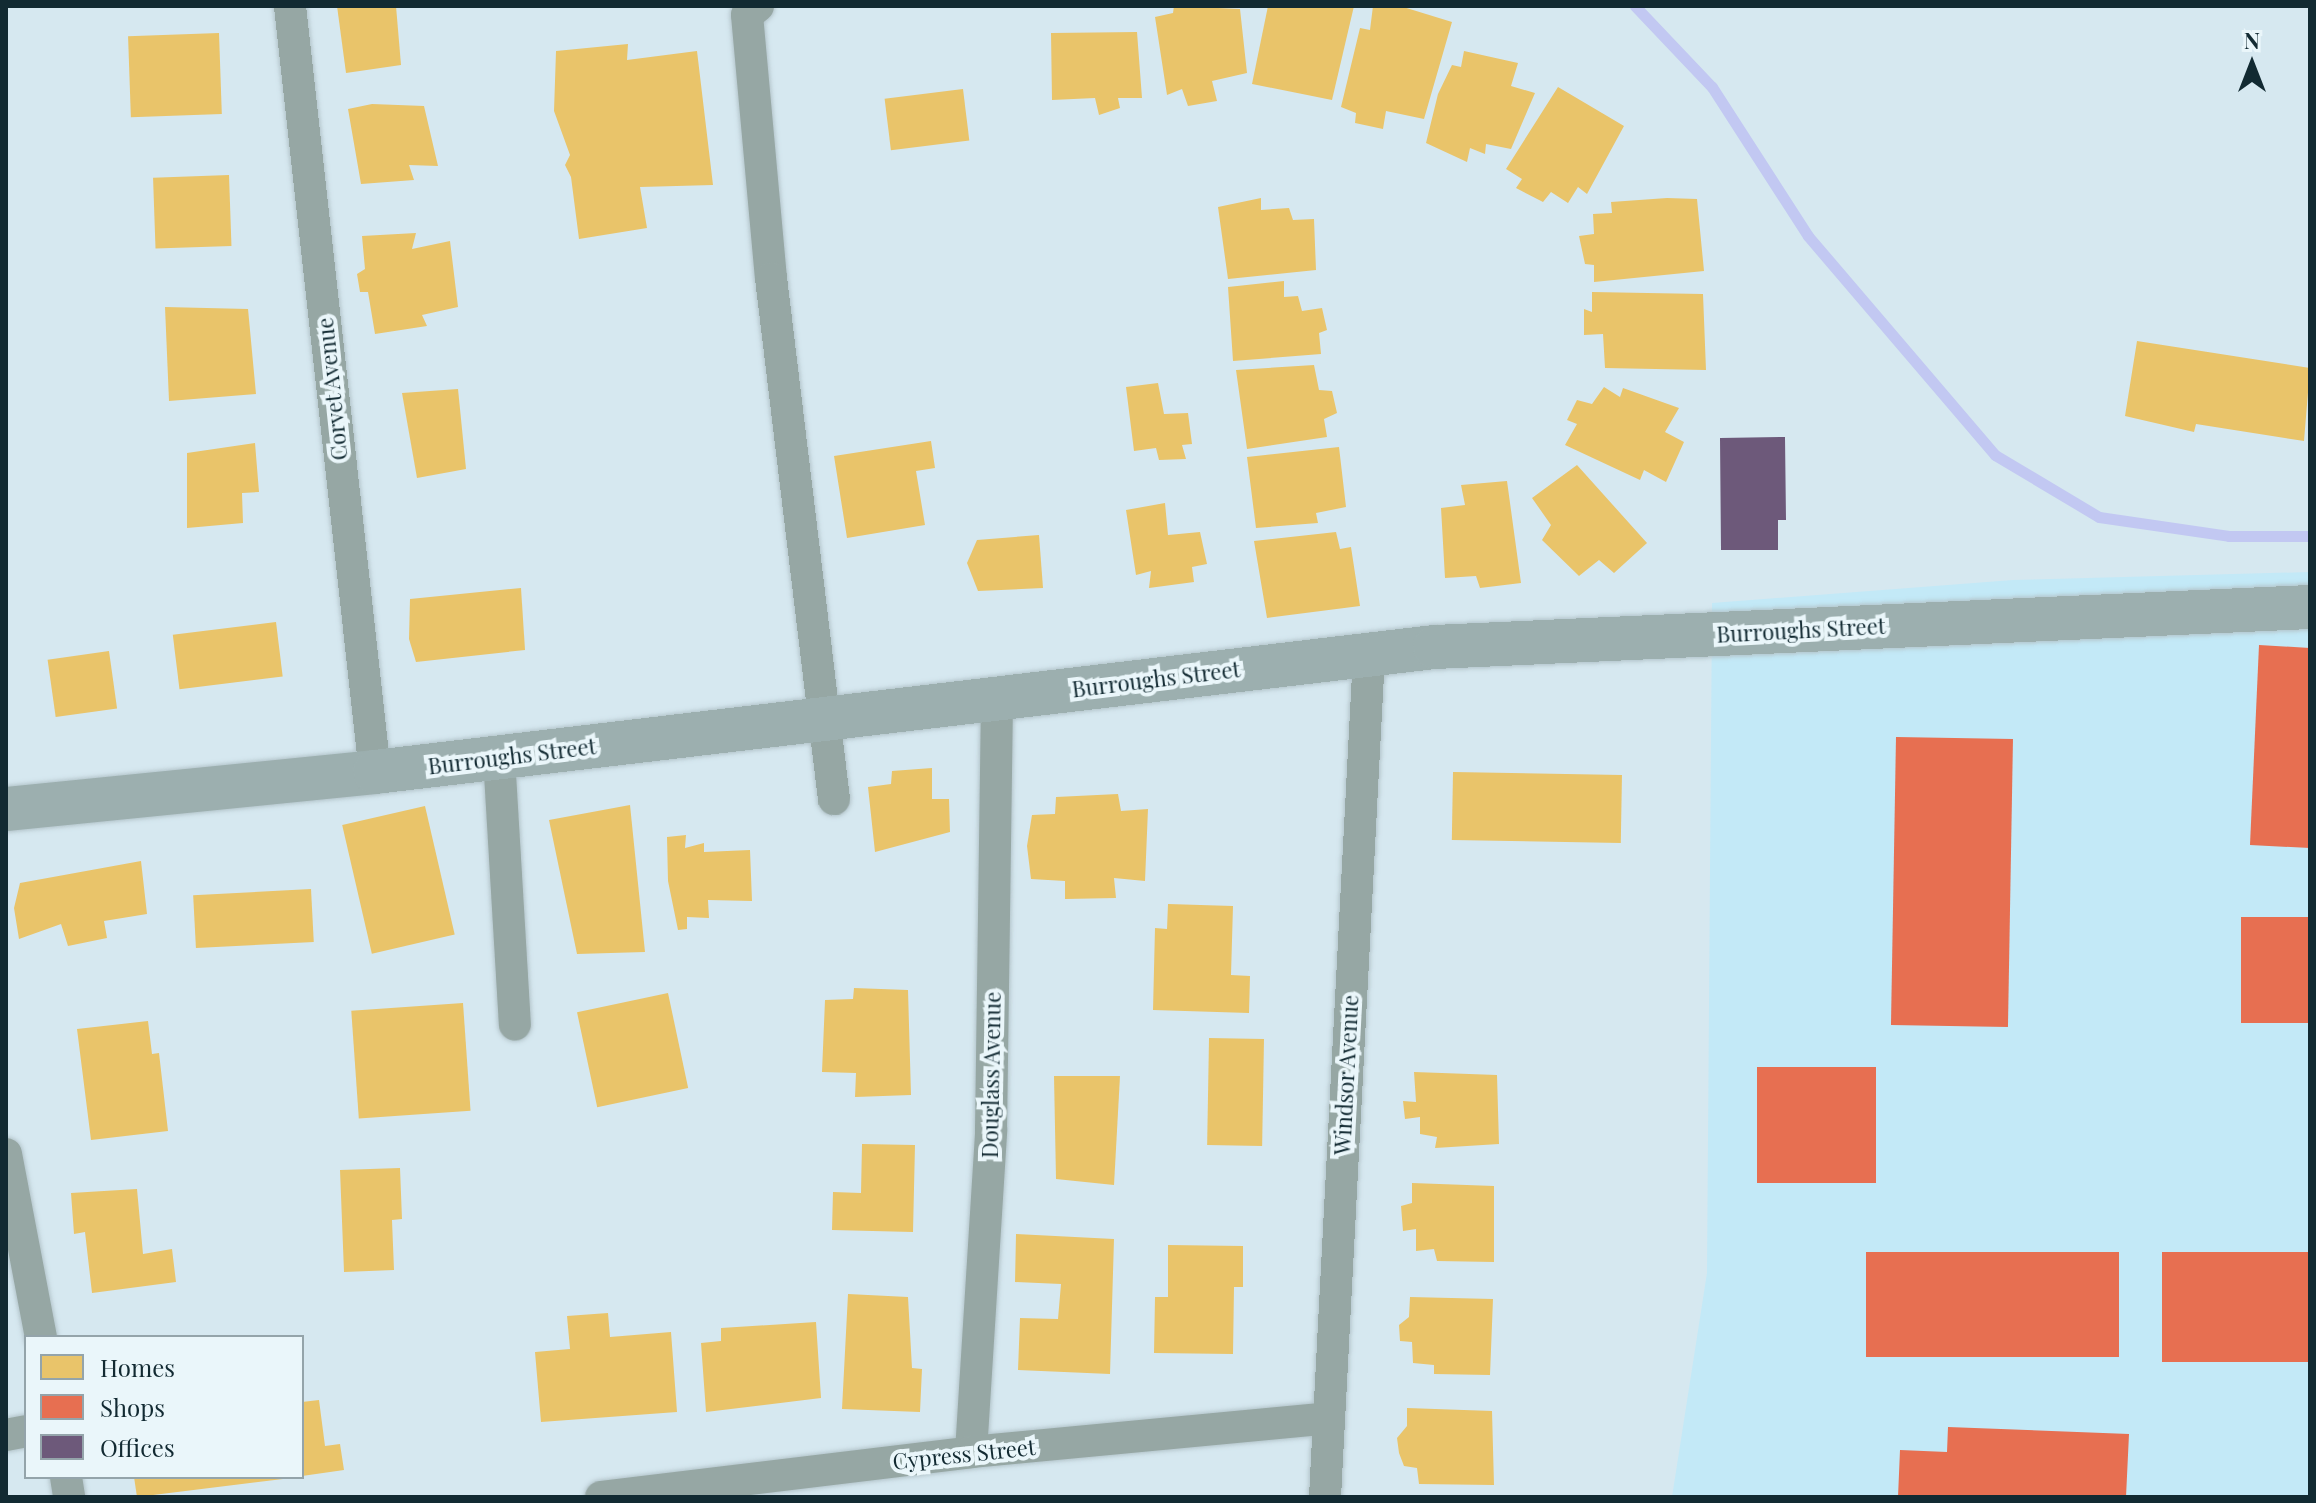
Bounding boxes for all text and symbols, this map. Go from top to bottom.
north arrow [2212,24,2292,104]
text: N [2244,25,2260,55]
street label: Corvet Avenue [311,316,353,462]
street label: Burroughs Street [1716,612,1886,648]
street label: Burroughs Street [1070,656,1242,702]
street label: Burroughs Street [426,733,598,779]
street label: Douglass Avenue [976,991,1006,1159]
street label: Windsor Avenue [1329,994,1363,1156]
legend [24,1335,304,1479]
text: Homes [100,1351,175,1383]
text: Shops [100,1391,165,1423]
text: Offices [100,1431,175,1463]
street label: Cypress Street [891,1433,1037,1475]

